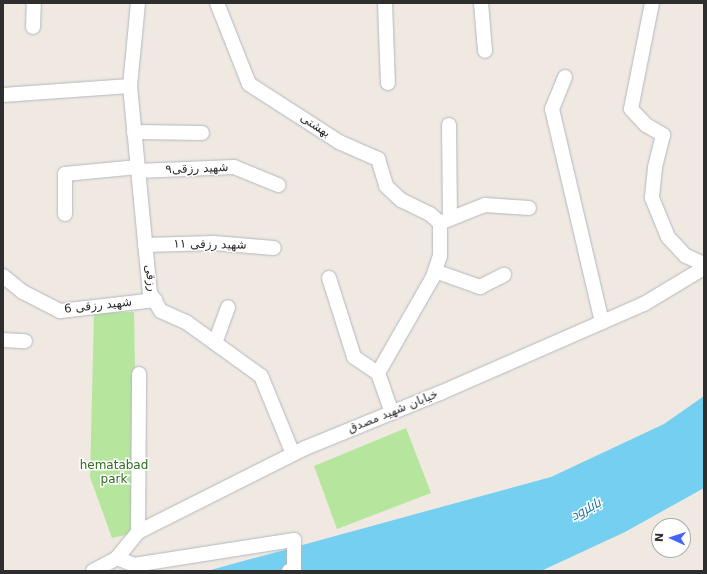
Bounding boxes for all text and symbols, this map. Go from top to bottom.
street label: بهشتی [297,111,333,141]
street label: شهید رزقی۹ [165,161,229,177]
street label: شهید رزقی ۱۱ [173,237,247,253]
street label: رزقی [141,263,159,293]
street label: شهید رزقی 6 [63,295,133,317]
street label: خیابان شهید مصدق [346,387,440,437]
park label: hematabad park [80,459,148,487]
water label: بابلرود [568,495,604,525]
north arrow [651,518,691,558]
text: N [653,532,666,542]

